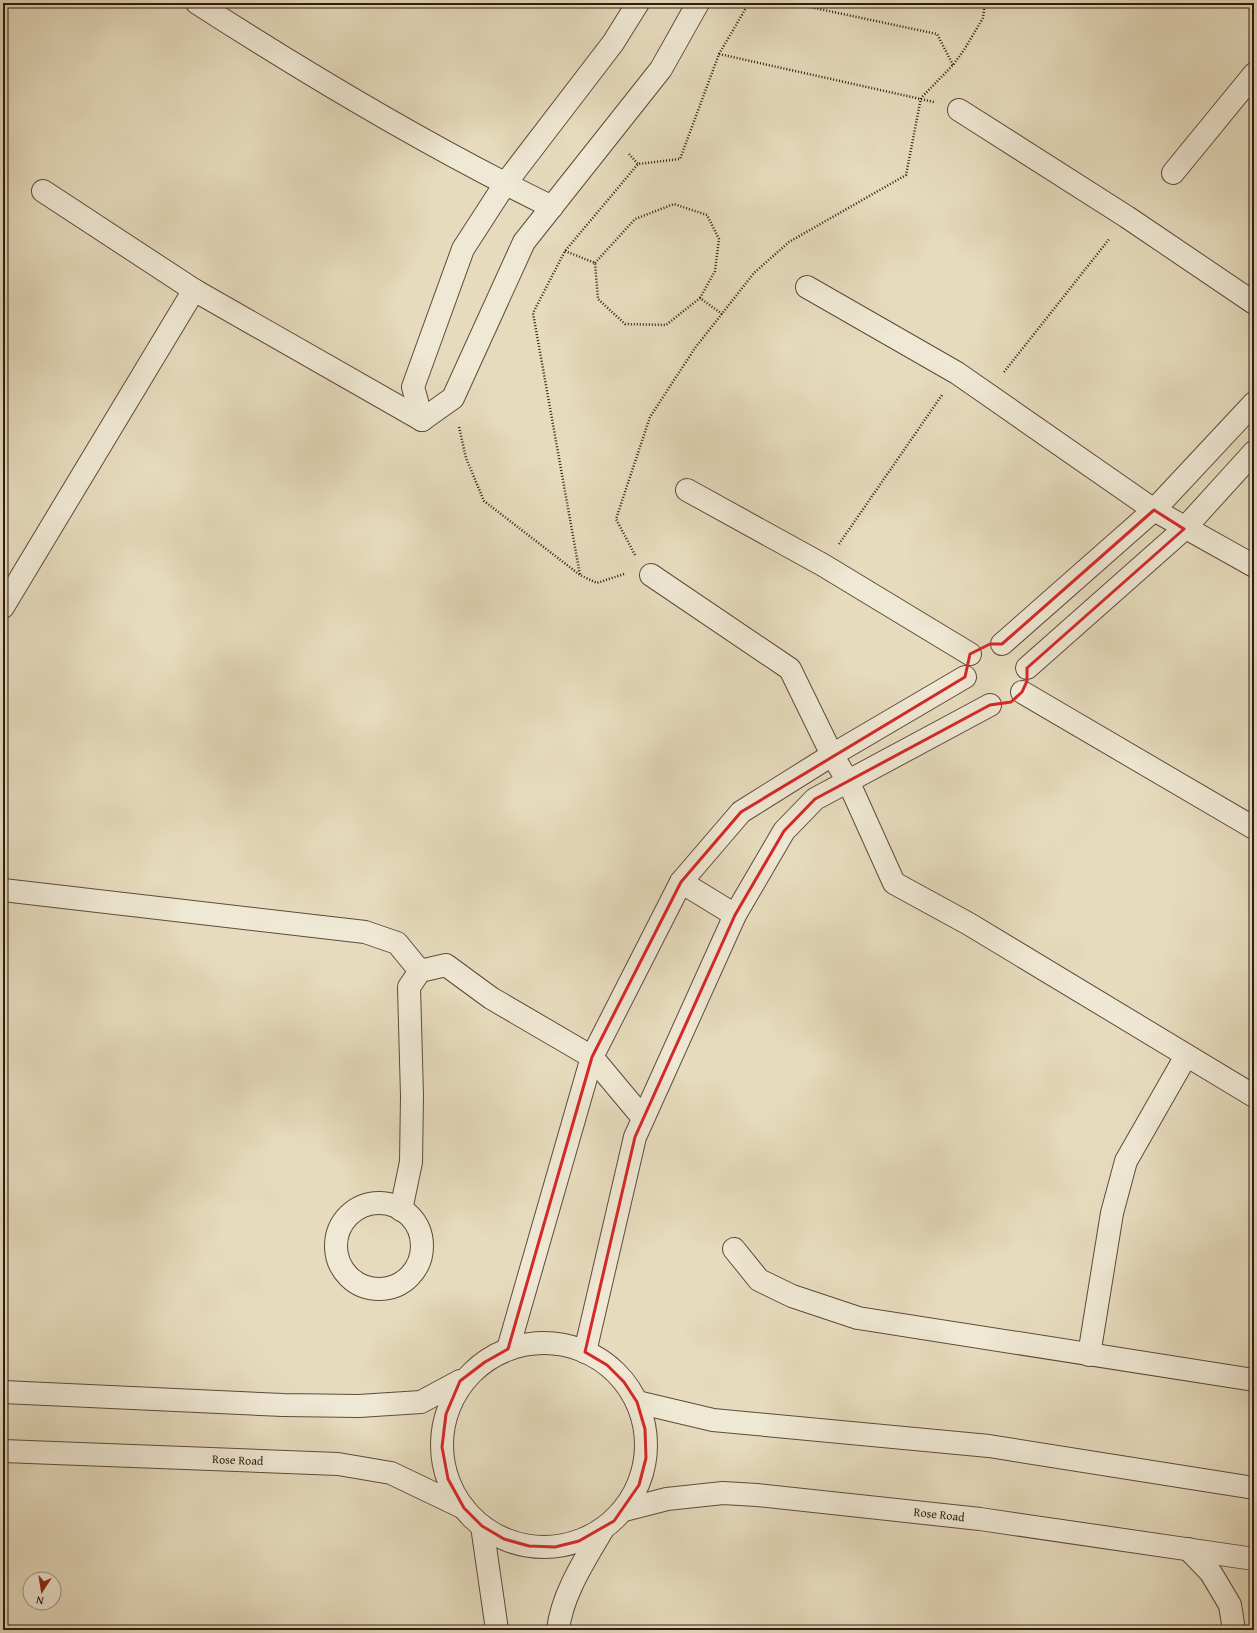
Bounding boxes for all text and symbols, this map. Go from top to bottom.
street label: Rose Road [212,1450,264,1469]
street label: Rose Road [913,1503,966,1525]
north arrow [22,1571,62,1611]
text: N [34,1592,45,1609]

